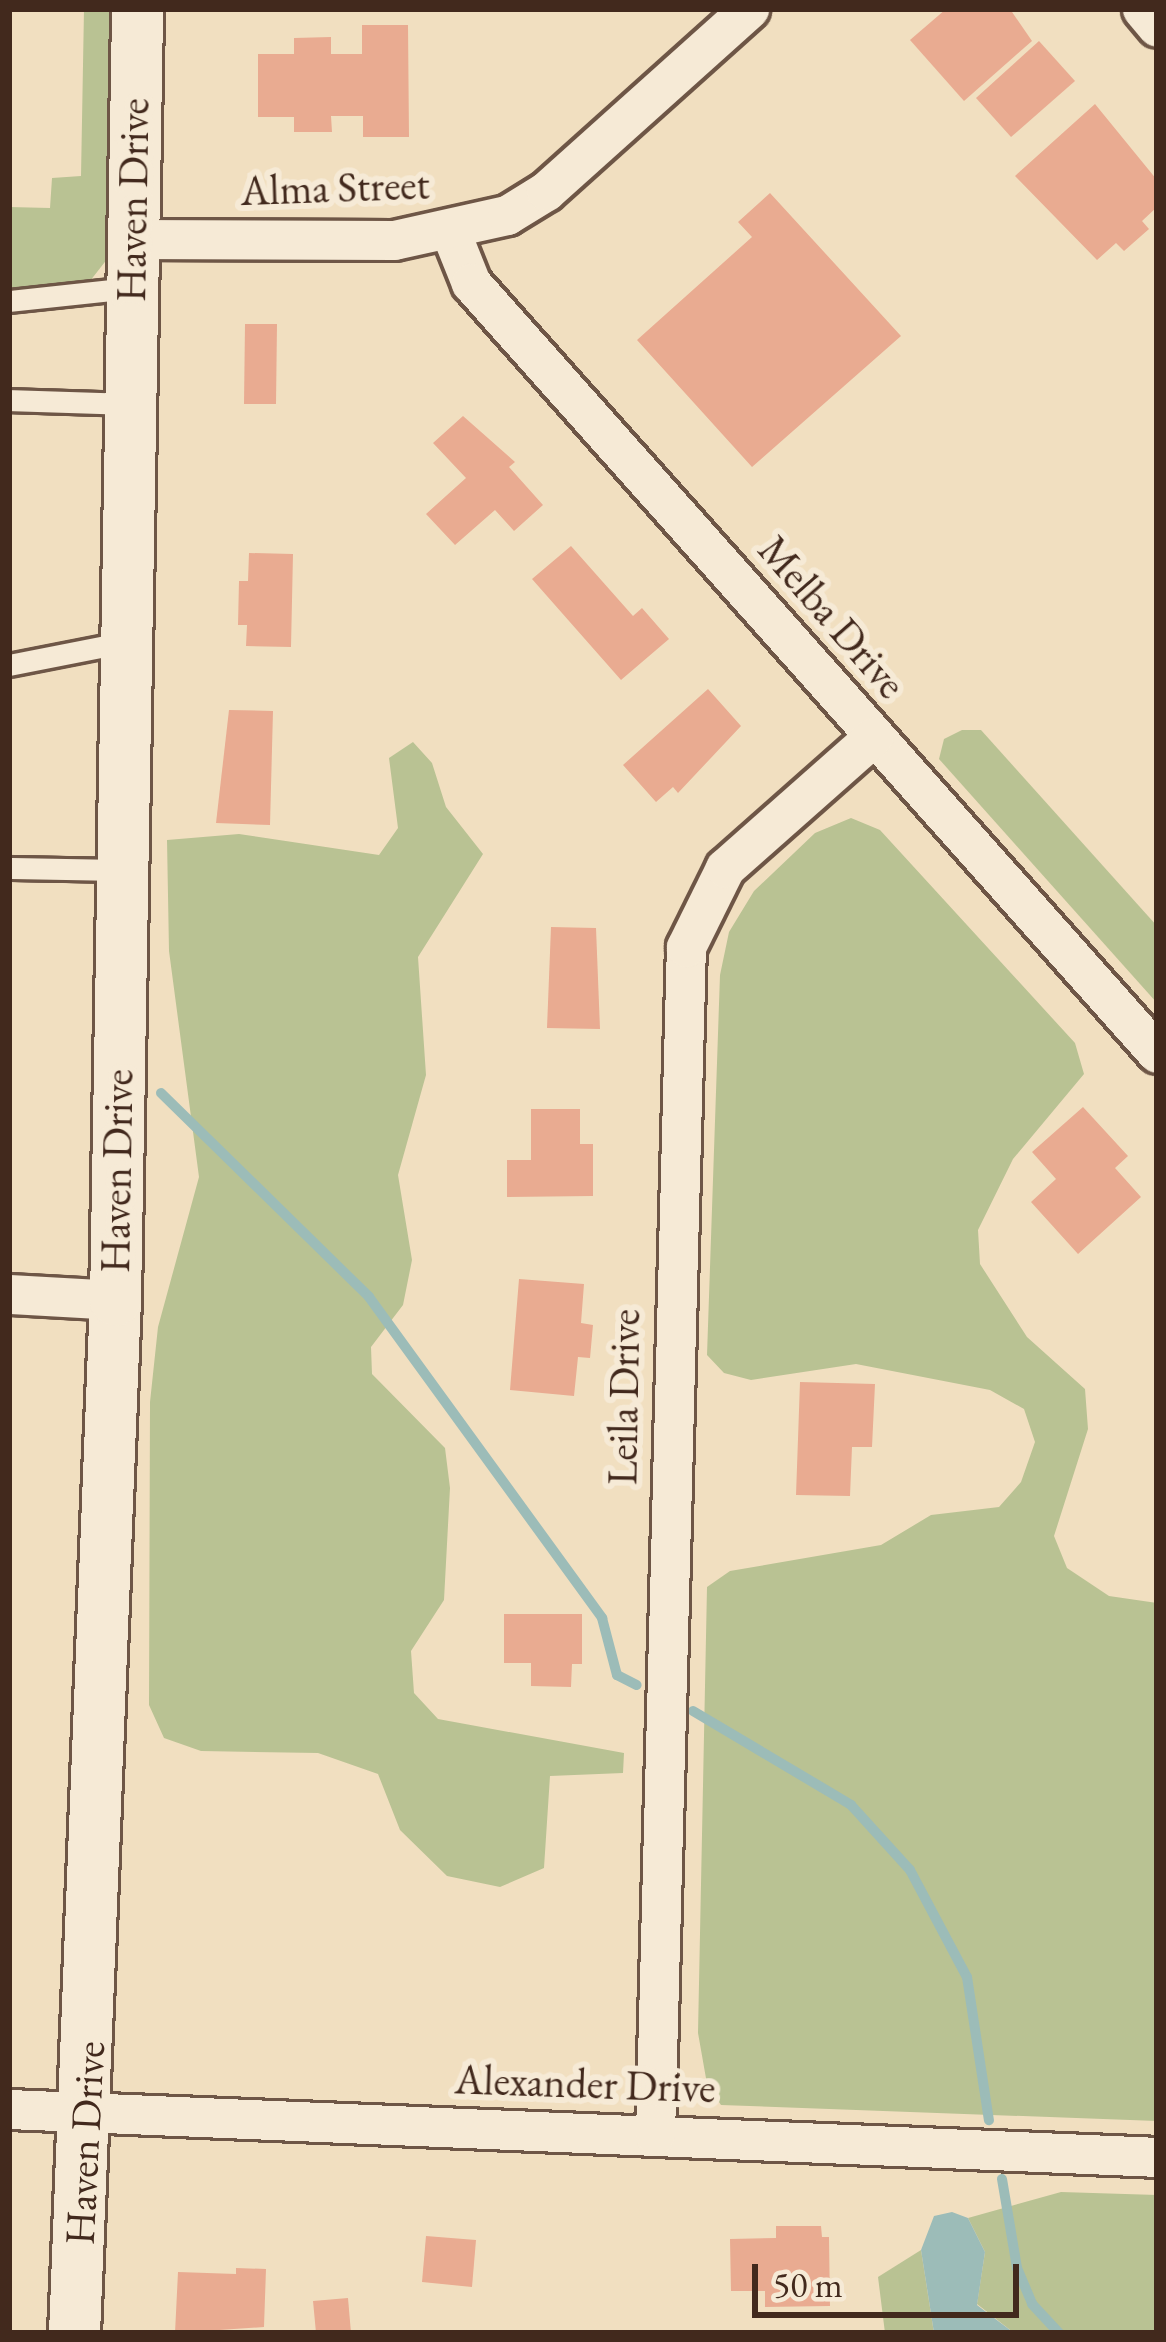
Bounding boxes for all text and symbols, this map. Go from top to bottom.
street label: Haven Drive [106,98,160,302]
street label: Alma Street [240,160,430,216]
street label: Melba Drive [748,525,916,709]
street label: Haven Drive [90,1069,144,1273]
street label: Leila Drive [597,1308,651,1486]
street label: Haven Drive [54,2040,116,2246]
street label: Alexander Drive [454,2054,716,2114]
scale bar [758,2240,1025,2314]
text: 50 m [773,2261,843,2308]

